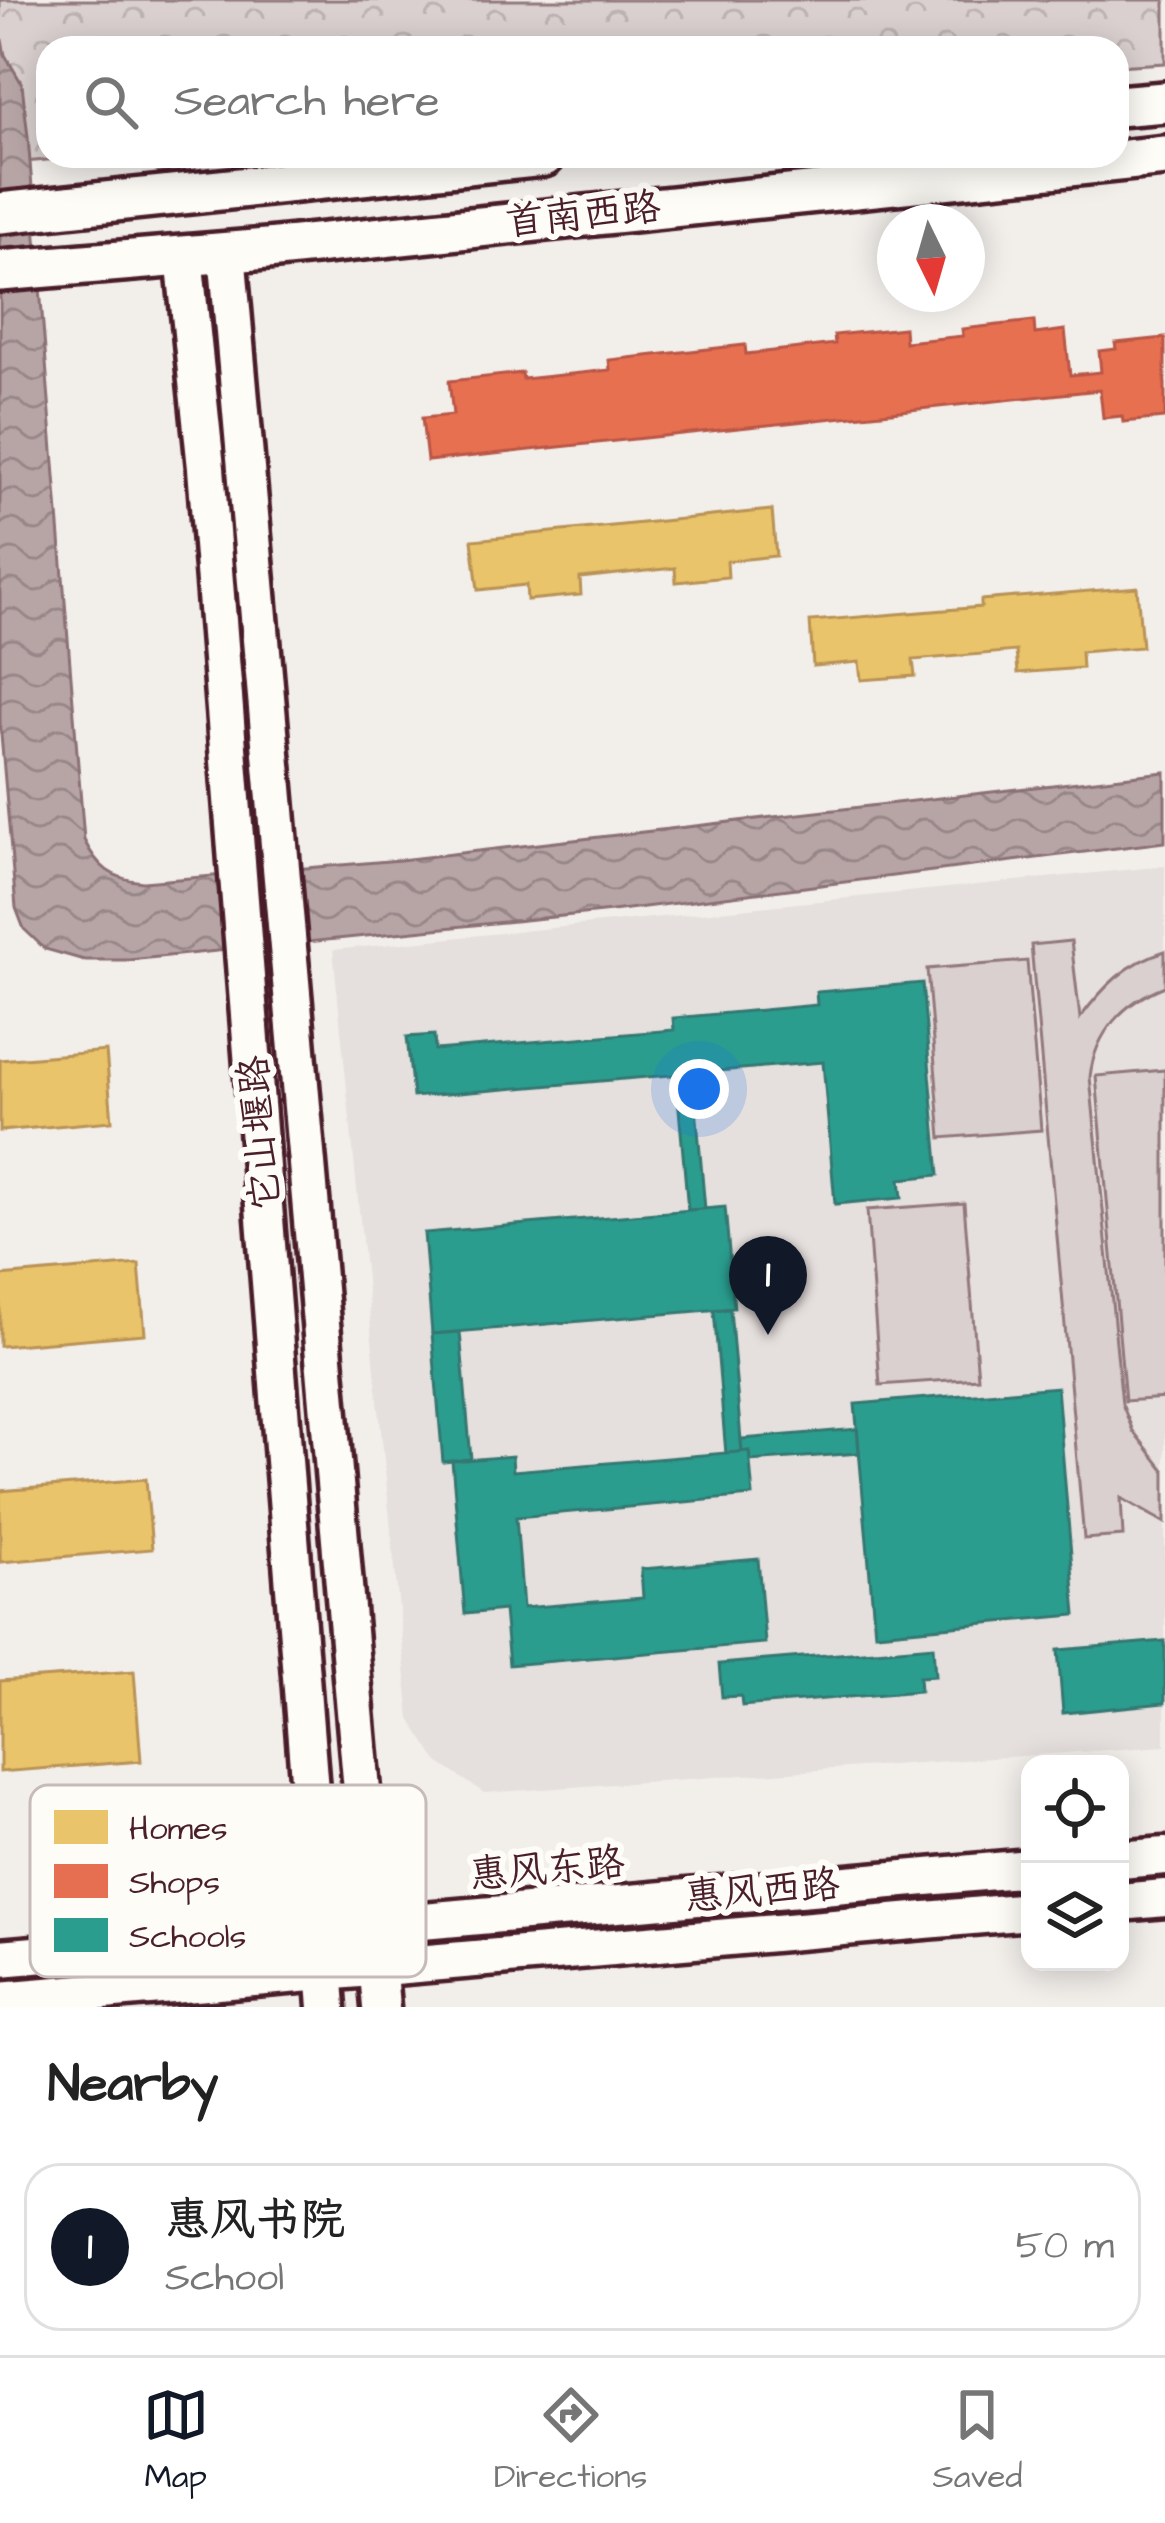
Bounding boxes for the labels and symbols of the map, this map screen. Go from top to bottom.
street label: 首南西路 [503,181,663,251]
north arrow [877,204,985,312]
street label: 它山堰路 [227,1053,295,1213]
your location [669,1059,729,1119]
pin: 1 [729,1236,807,1335]
legend [30,1785,426,1977]
text: Homes [129,1806,228,1852]
street label: 惠风东路 [467,1836,627,1904]
street label: 惠风西路 [682,1858,842,1926]
text: Shops [129,1860,220,1906]
text: Schools [129,1914,246,1960]

